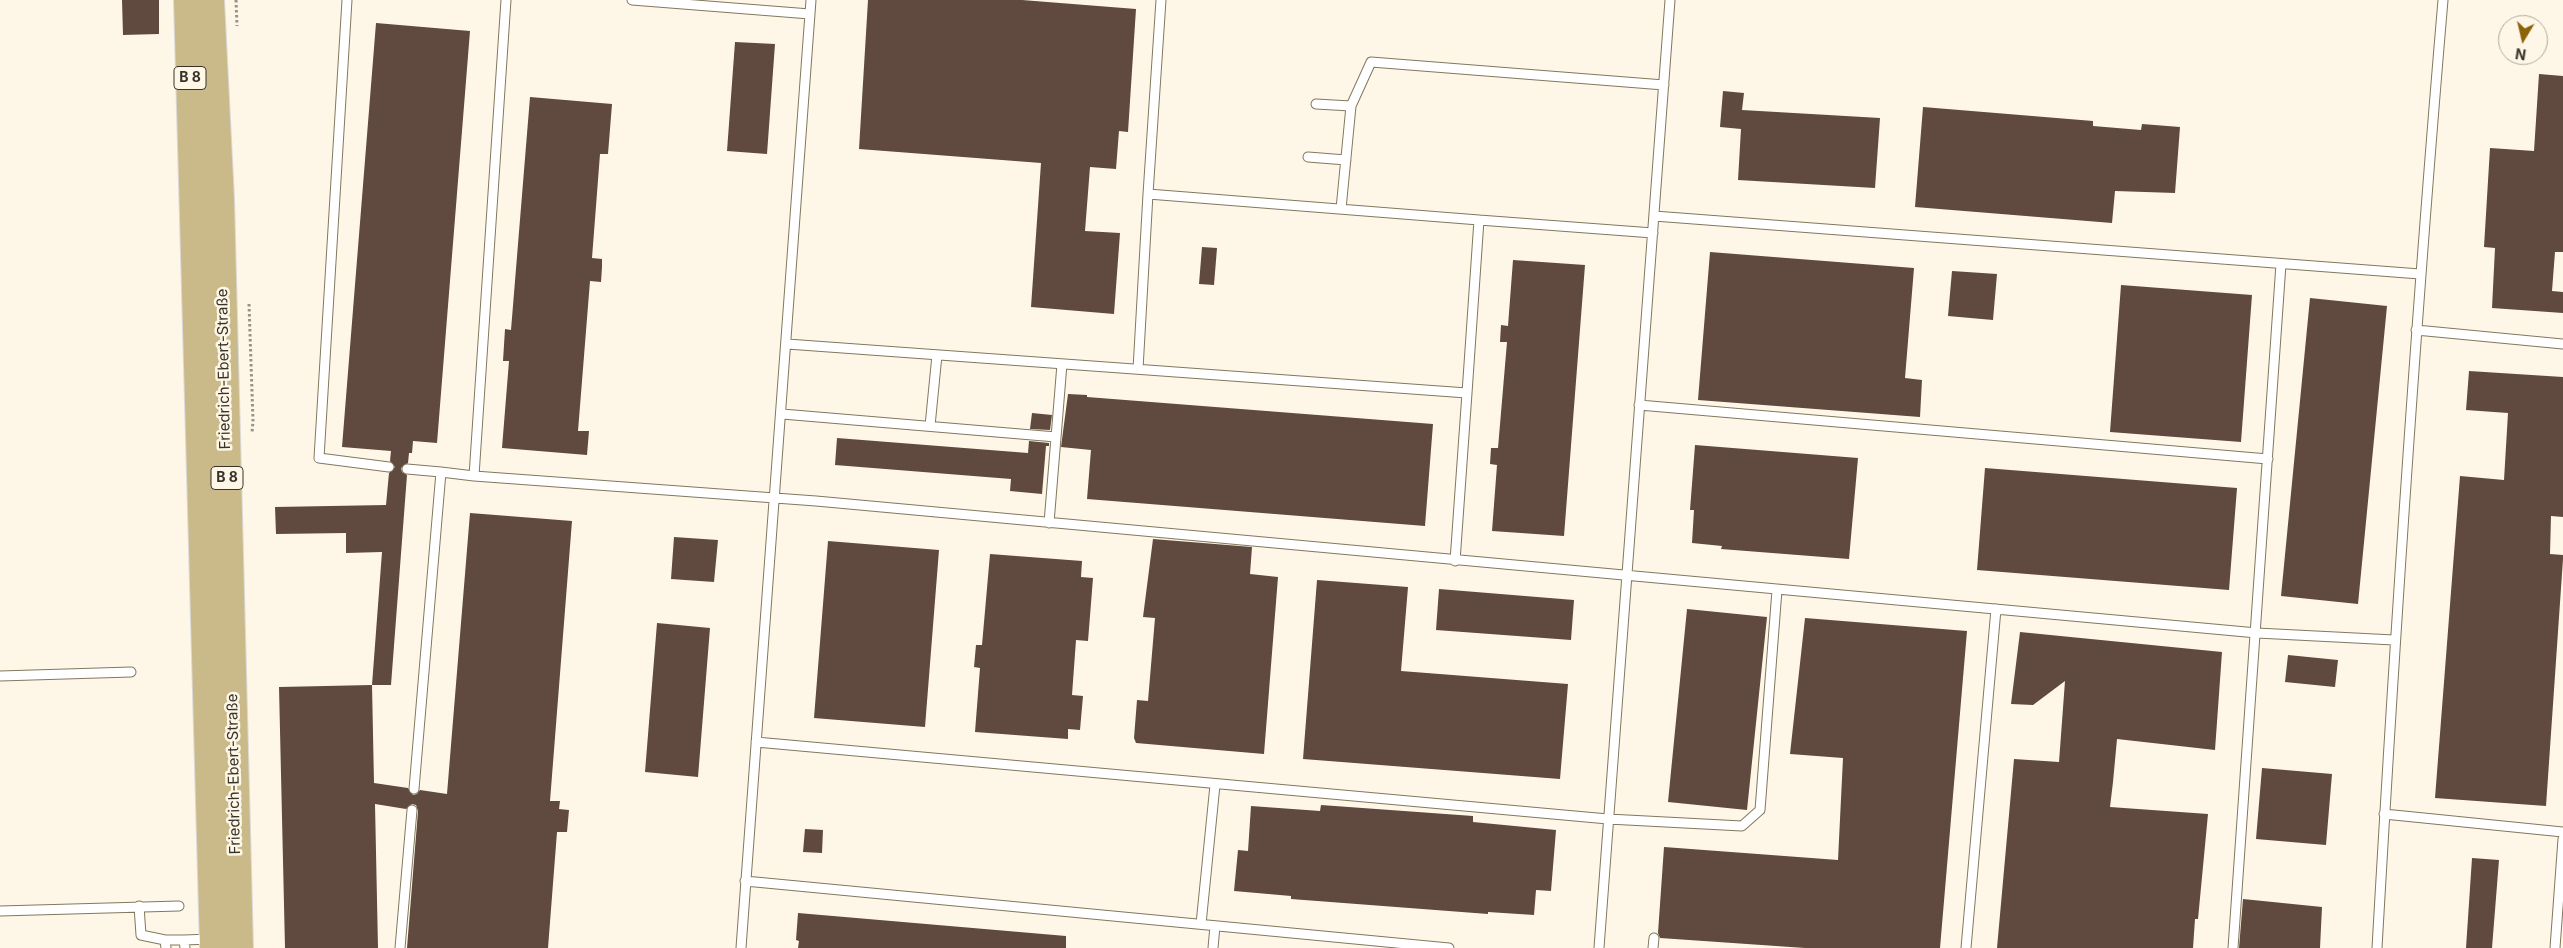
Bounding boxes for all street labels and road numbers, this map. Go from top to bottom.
road number: B 8 [174,66,206,90]
street label: Friedrich-Ebert-Straße [214,289,234,449]
road number: B 8 [211,466,243,489]
street label: Friedrich-Ebert-Straße [224,694,244,854]

